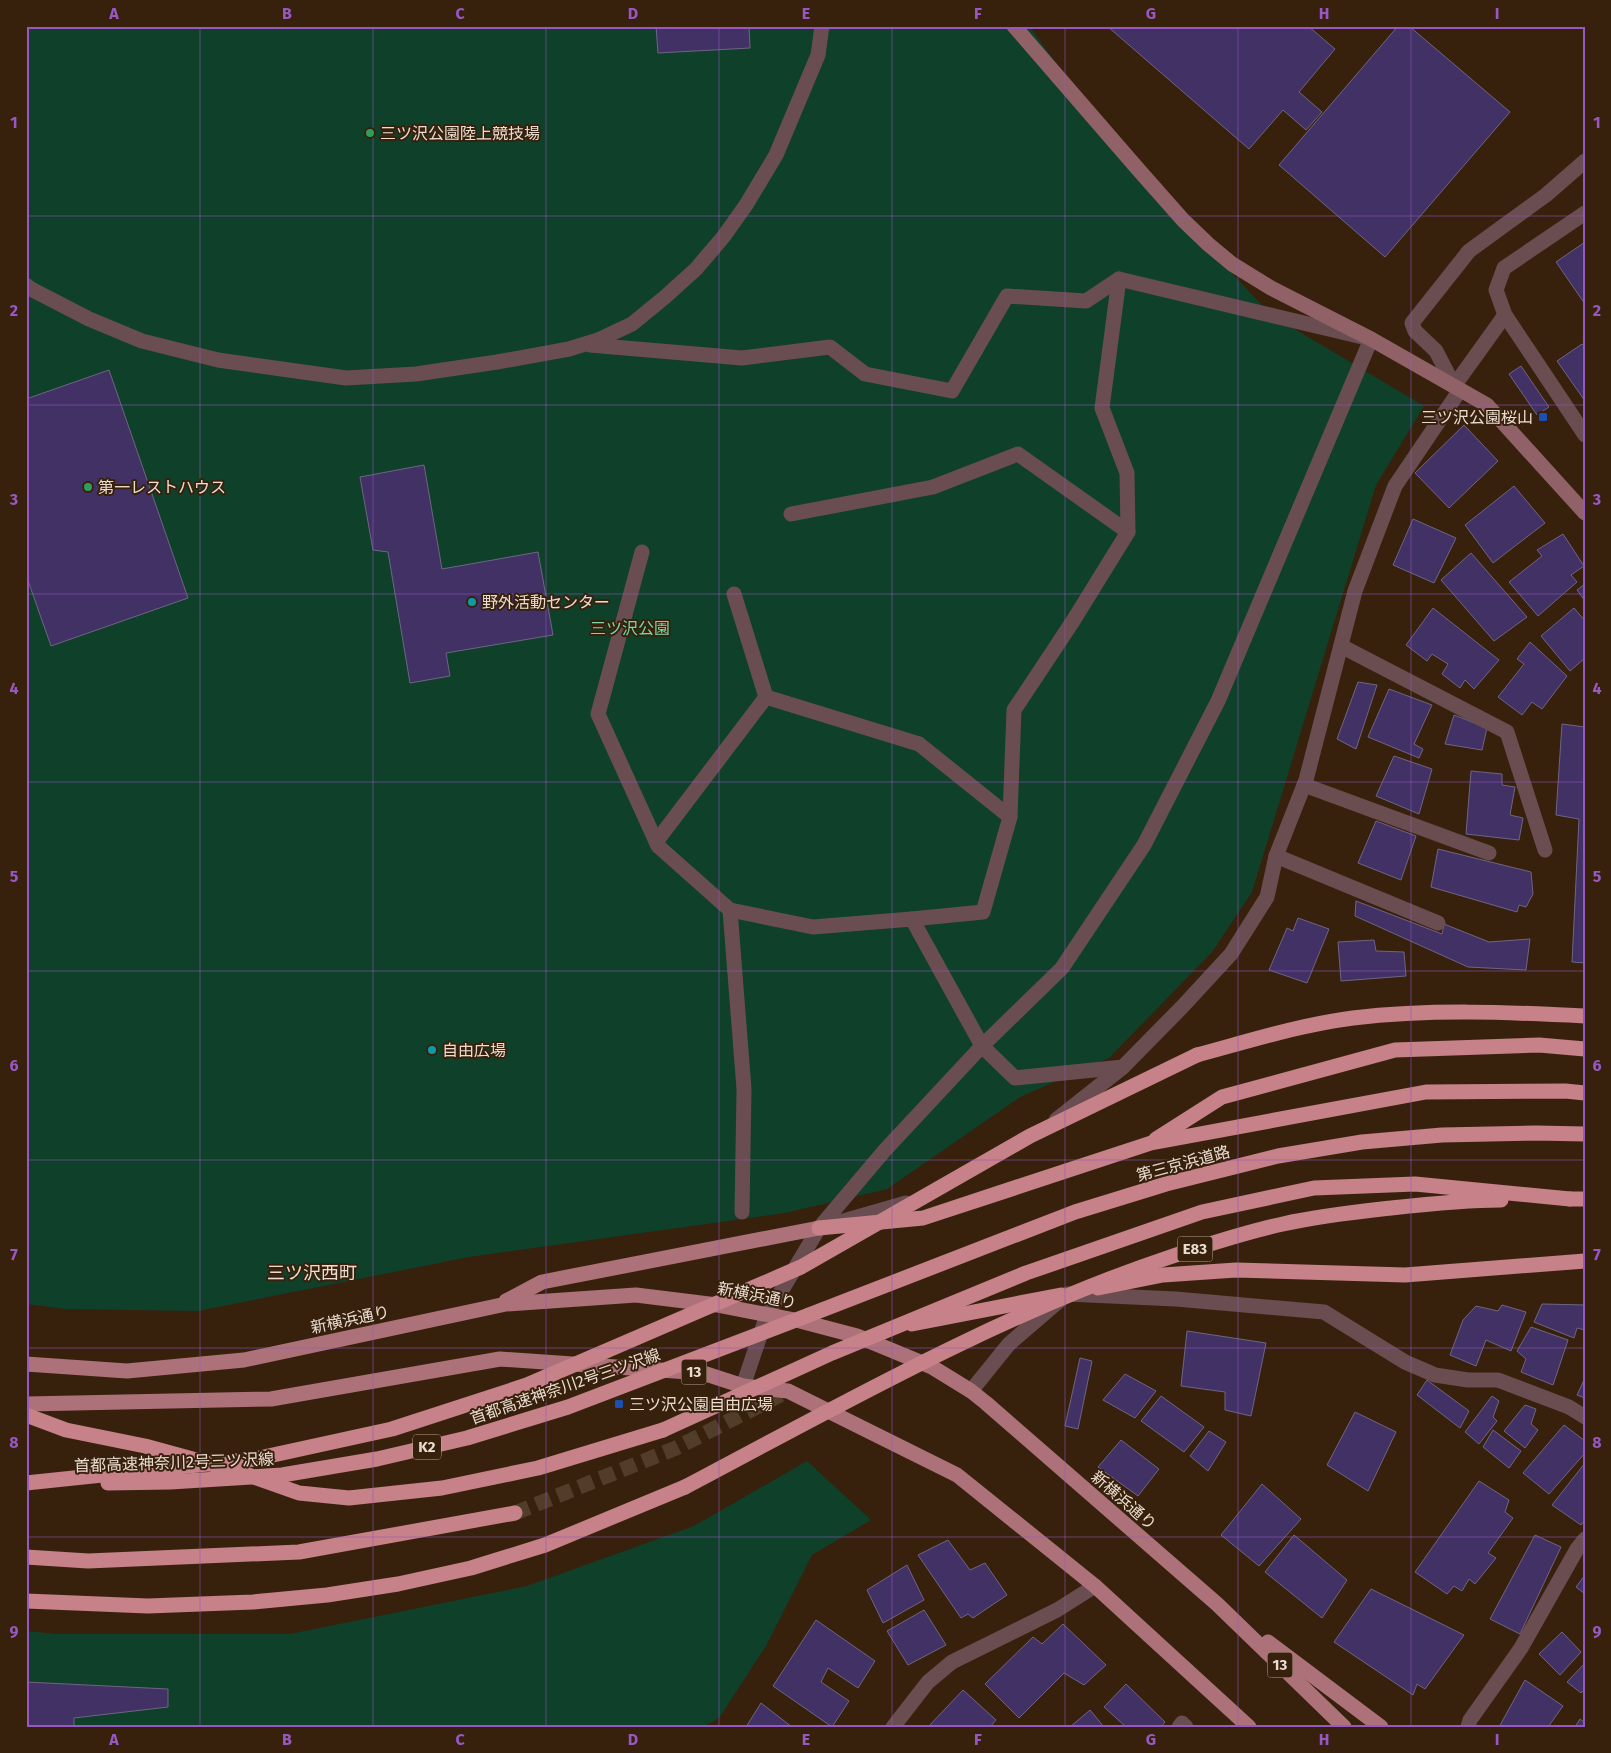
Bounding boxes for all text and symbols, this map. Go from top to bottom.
text: A [108,4,119,23]
text: B [282,4,292,23]
text: C [455,4,465,23]
text: D [628,4,638,23]
text: E [802,4,810,23]
text: F [974,4,982,23]
text: G [1146,4,1156,23]
text: H [1319,4,1329,23]
text: I [1495,4,1499,23]
text: 1 [10,113,18,132]
text: 1 [1593,113,1601,132]
place label: 三ツ沢公園陸上競技場 [380,124,540,143]
marker: 三ツ沢公園陸上競技場 [364,127,376,139]
text: 2 [10,301,18,320]
text: 2 [1593,301,1601,320]
place label: 三ツ沢公園桜山 [1421,408,1533,427]
marker: 三ツ沢公園桜山 [1537,411,1549,423]
place label: 第一レストハウス [98,478,226,497]
marker: 第一レストハウス [82,481,94,493]
text: 3 [9,490,18,509]
text: 3 [1592,490,1601,509]
place label: 野外活動センター [482,593,610,612]
marker: 野外活動センター [466,596,478,608]
park label: 三ツ沢公園 [590,619,670,638]
text: 4 [9,679,19,698]
text: 4 [1592,679,1602,698]
text: 5 [10,867,19,886]
text: 5 [1593,867,1602,886]
place label: 自由広場 [442,1041,506,1060]
marker: 自由広場 [426,1044,438,1056]
text: 6 [9,1056,19,1075]
text: 6 [1592,1056,1602,1075]
street label: 第三京浜道路 [1134,1142,1232,1185]
road number: E83 [1178,1236,1212,1262]
text: 7 [10,1245,18,1264]
text: 7 [1593,1245,1601,1264]
district label: 三ツ沢西町 [267,1262,357,1284]
street label: 新横浜通り [716,1279,798,1312]
street label: 新横浜通り [309,1302,391,1337]
street label: 首都高速神奈川2号三ツ沢線 [468,1345,663,1428]
road number: 13 [682,1360,706,1384]
place label: 三ツ沢公園自由広場 [629,1395,773,1414]
marker: 三ツ沢公園自由広場 [613,1398,625,1410]
text: 8 [9,1433,19,1452]
text: 8 [1592,1433,1602,1452]
road number: K2 [413,1434,441,1460]
street label: 首都高速神奈川2号三ツ沢線 [74,1450,274,1475]
street label: 新横浜通り [1087,1467,1160,1534]
text: 9 [10,1622,19,1641]
text: 9 [1593,1622,1602,1641]
road number: 13 [1268,1652,1292,1678]
text: A [108,1730,119,1749]
text: B [282,1730,292,1749]
text: C [455,1730,465,1749]
text: D [628,1730,638,1749]
text: E [802,1730,810,1749]
text: F [974,1730,982,1749]
text: G [1146,1730,1156,1749]
text: H [1319,1730,1329,1749]
text: I [1495,1730,1499,1749]

